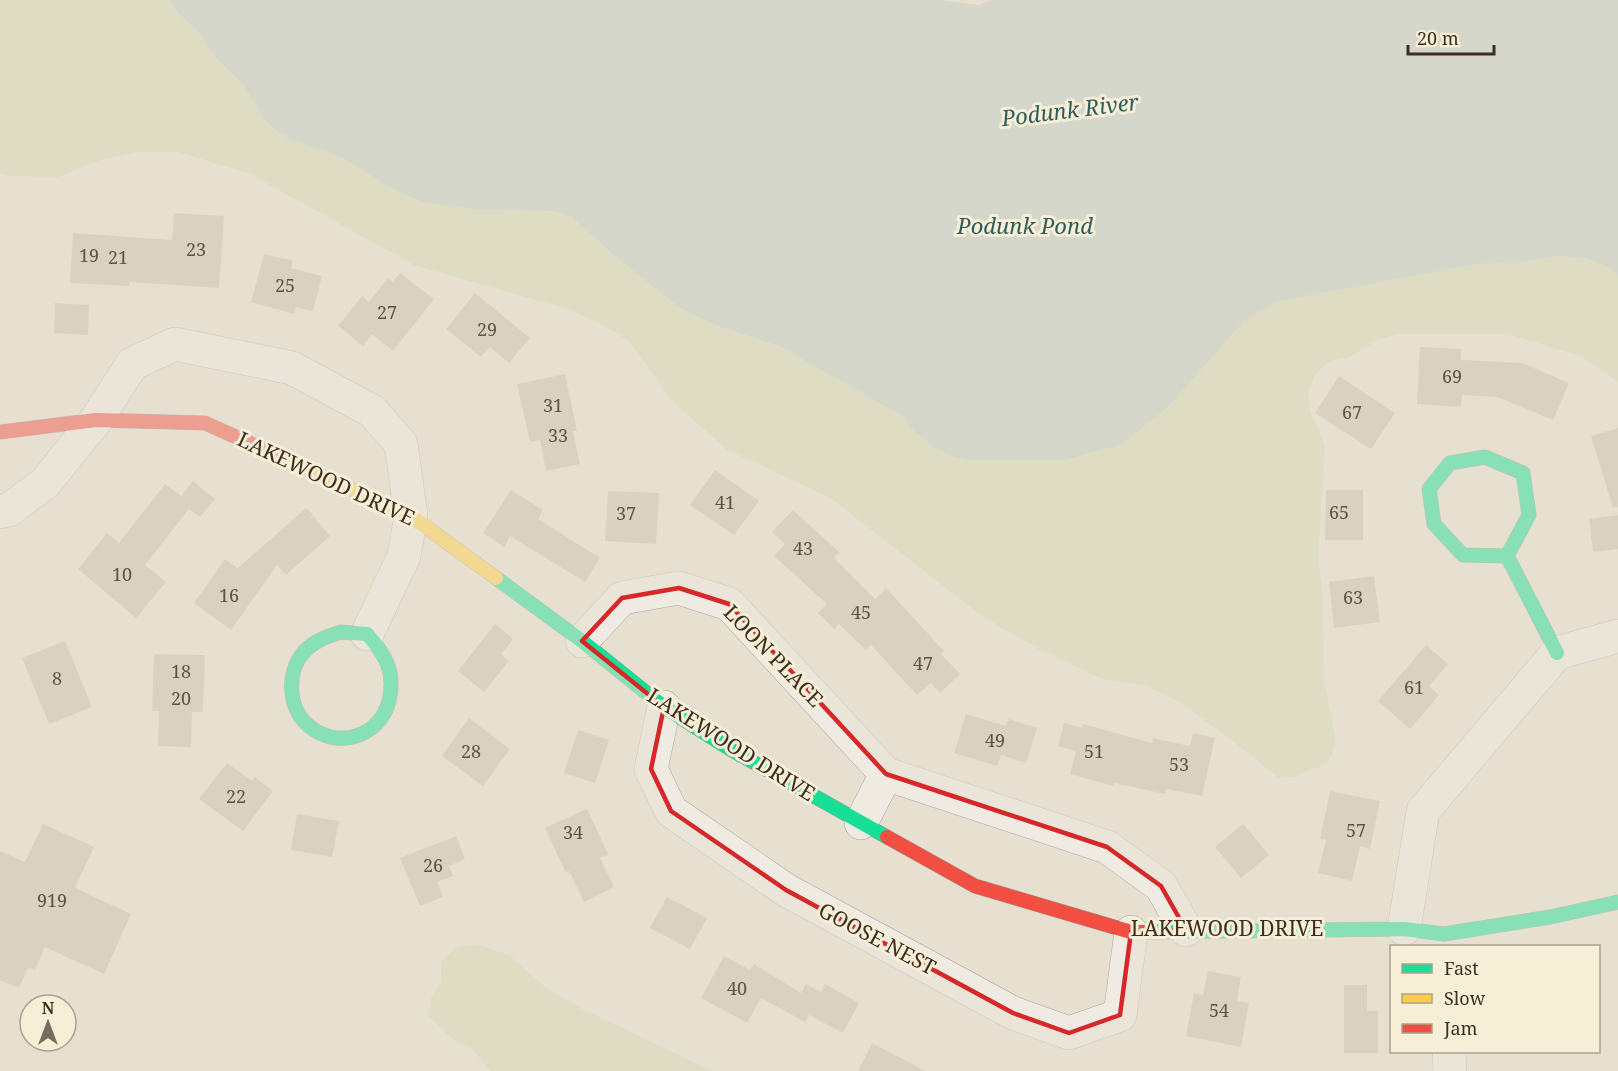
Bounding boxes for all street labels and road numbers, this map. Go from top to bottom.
street label: LAKEWOOD DRIVE [233,425,420,532]
street label: LOON PLACE [718,598,830,712]
street label: LAKEWOOD DRIVE [642,681,821,807]
street label: GOOSE NEST [814,895,941,981]
street label: LAKEWOOD DRIVE [1131,914,1323,942]

